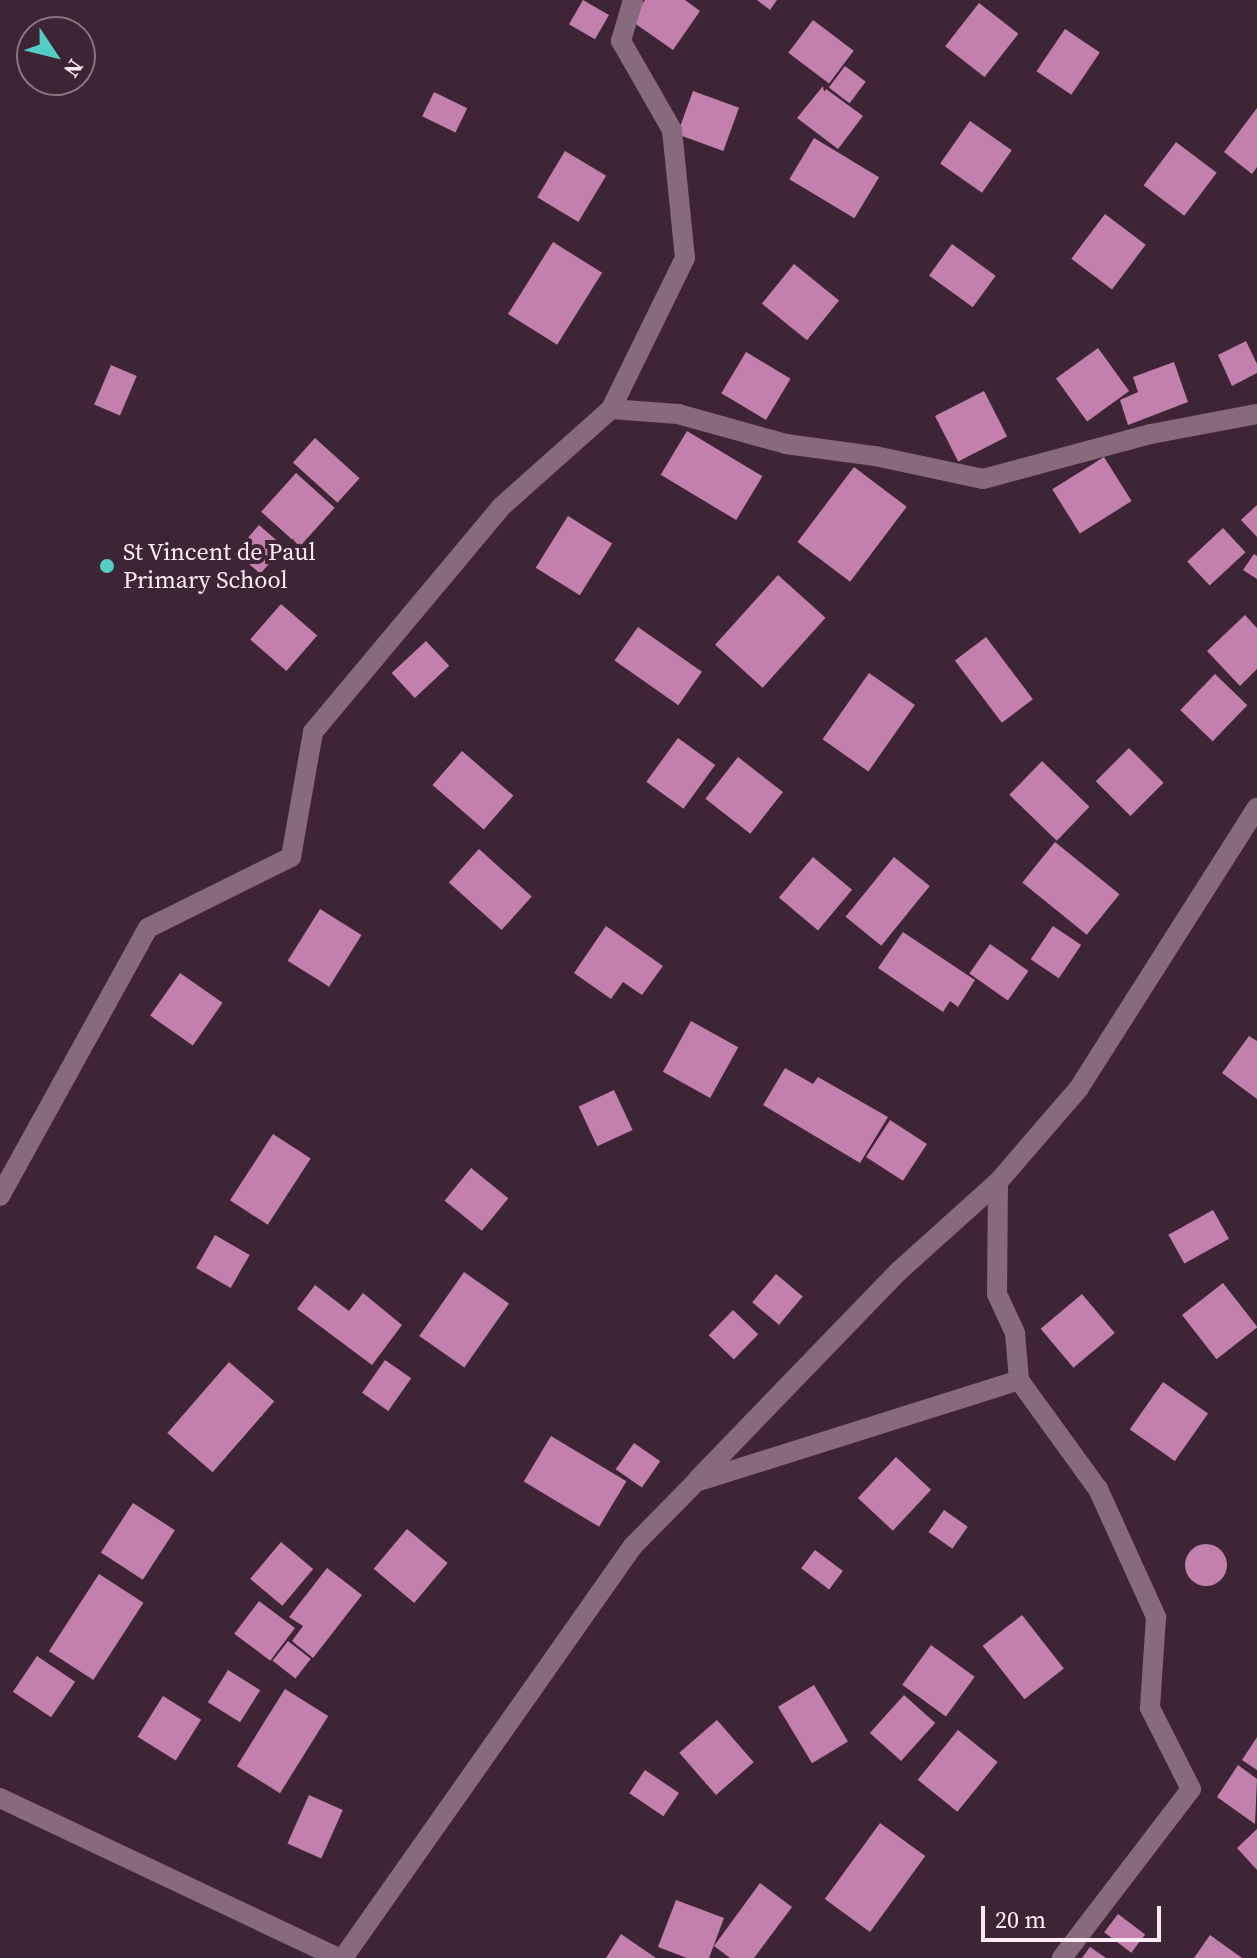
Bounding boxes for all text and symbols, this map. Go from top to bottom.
north arrow [16,16,96,96]
text: N [57,53,91,84]
place label: St Vincent de Paul Primary School [123,538,316,594]
marker: St Vincent de Paul Primary School [98,557,116,575]
scale bar [985,1890,1165,1940]
text: 20 m [995,1903,1046,1936]

